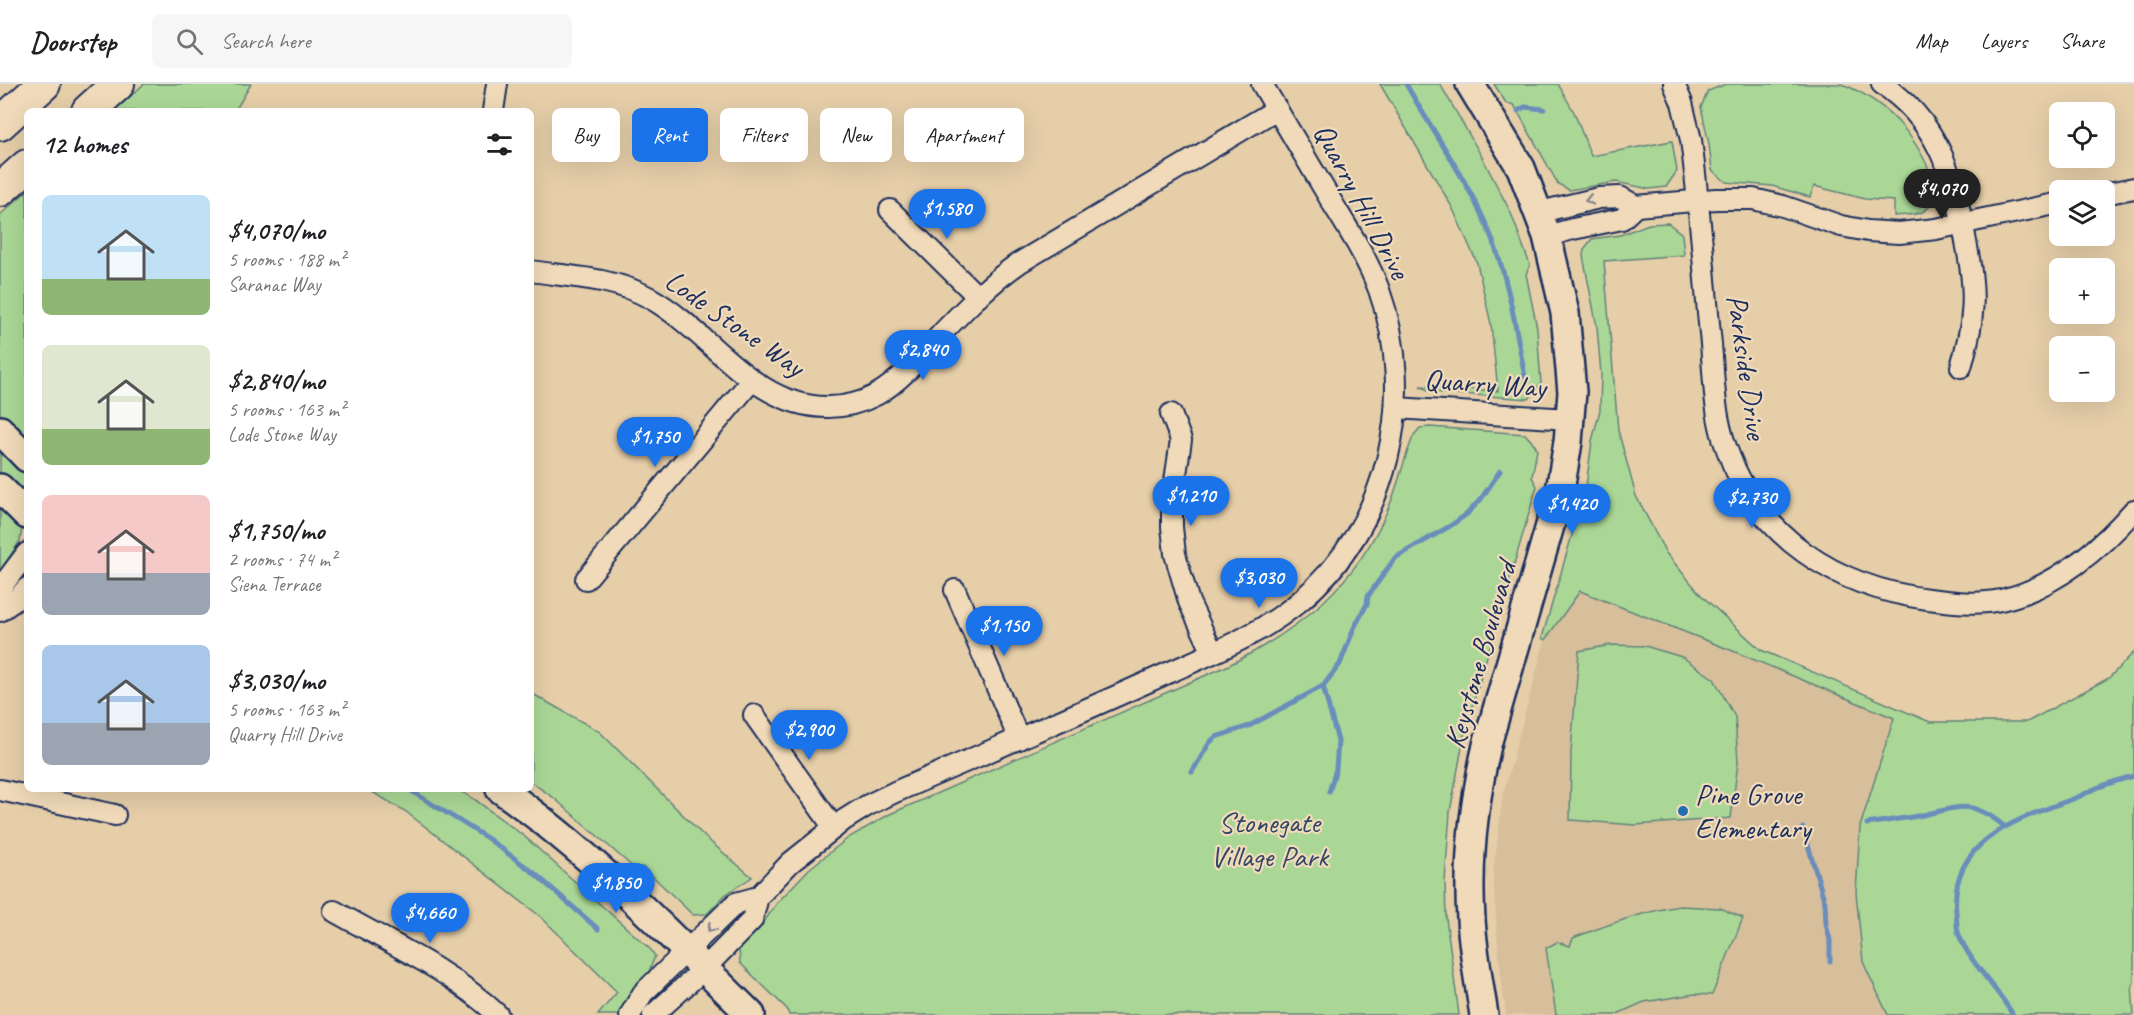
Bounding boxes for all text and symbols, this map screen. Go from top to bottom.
search box [152,14,572,68]
text: Doorstep [30,24,116,59]
icon: search [173,25,206,58]
text: Search here [221,27,311,55]
text: Map [1915,28,1948,54]
text: Layers [1981,28,2027,54]
text: Share [2060,28,2104,54]
map controls [2049,102,2115,402]
button: locate [2049,102,2115,168]
chip: Buy [552,108,620,162]
chip: Rent [632,108,708,162]
chip: Filters [720,108,808,162]
chip: New [820,108,892,162]
chip: Apartment [904,108,1024,162]
street label: Quarry Hill Drive [1305,117,1420,287]
text: 12 homes [42,128,127,161]
icon: filters [483,128,516,161]
pin: $4,070 [1893,169,1991,220]
text: $4,070 [1918,176,1966,201]
button: layers [2049,180,2115,246]
pin: $1,580 [898,189,996,240]
one-way arrow [1584,193,1594,206]
text: $1,580 [923,196,971,221]
text: $4,070/mo [228,214,325,247]
icon: home [90,219,162,291]
text: 5 rooms · 188 m² [228,247,345,272]
button: + [2049,258,2115,324]
street label: Lode Stone Way [658,261,814,387]
text: Saranac Way [228,272,321,297]
street label: Parkside Drive [1718,292,1776,444]
pin: $2,840 [874,330,972,381]
button: − [2049,336,2115,402]
text: $2,840 [899,337,947,362]
street label: Quarry Way [1423,360,1550,406]
text: $2,840/mo [228,364,325,397]
icon: home [90,369,162,441]
text: 5 rooms · 163 m² [228,397,345,422]
pin: $1,750 [606,417,704,468]
text: Lode Stone Way [228,422,336,447]
text: $1,750 [631,424,679,449]
pin: $1,210 [1142,476,1240,527]
pin: $2,730 [1703,478,1801,529]
text: $1,210 [1167,483,1215,508]
pin: $1,420 [1523,484,1621,535]
text: $2,730 [1728,485,1776,510]
text: $1,420 [1548,491,1596,516]
text: $1,750/mo [228,514,324,547]
icon: home [90,519,162,591]
text: 2 rooms · 74 m² [228,547,336,572]
street label: Keystone Boulevard [1435,553,1526,753]
pin: $3,030 [1210,558,1308,609]
text: $3,030 [1235,565,1283,590]
text: Siena Terrace [228,572,320,597]
pin: $1,150 [955,606,1053,657]
text: $1,150 [980,613,1028,638]
text: $3,030/mo [228,664,325,697]
icon: home [90,669,162,741]
text: 5 rooms · 163 m² [228,697,345,722]
pin: $2,900 [760,710,858,761]
text: $2,900 [785,717,833,742]
text: Quarry Hill Drive [228,722,342,747]
place label: Pine Grove Elementary [1695,775,1813,847]
park label: Stonegate Village Park [1210,803,1330,875]
marker: Pine Grove Elementary [1676,804,1690,818]
pin: $1,850 [567,863,665,914]
text: $1,850 [592,870,640,895]
pin: $4,660 [381,893,479,944]
text: $4,660 [405,900,455,925]
one-way arrow [707,921,717,932]

